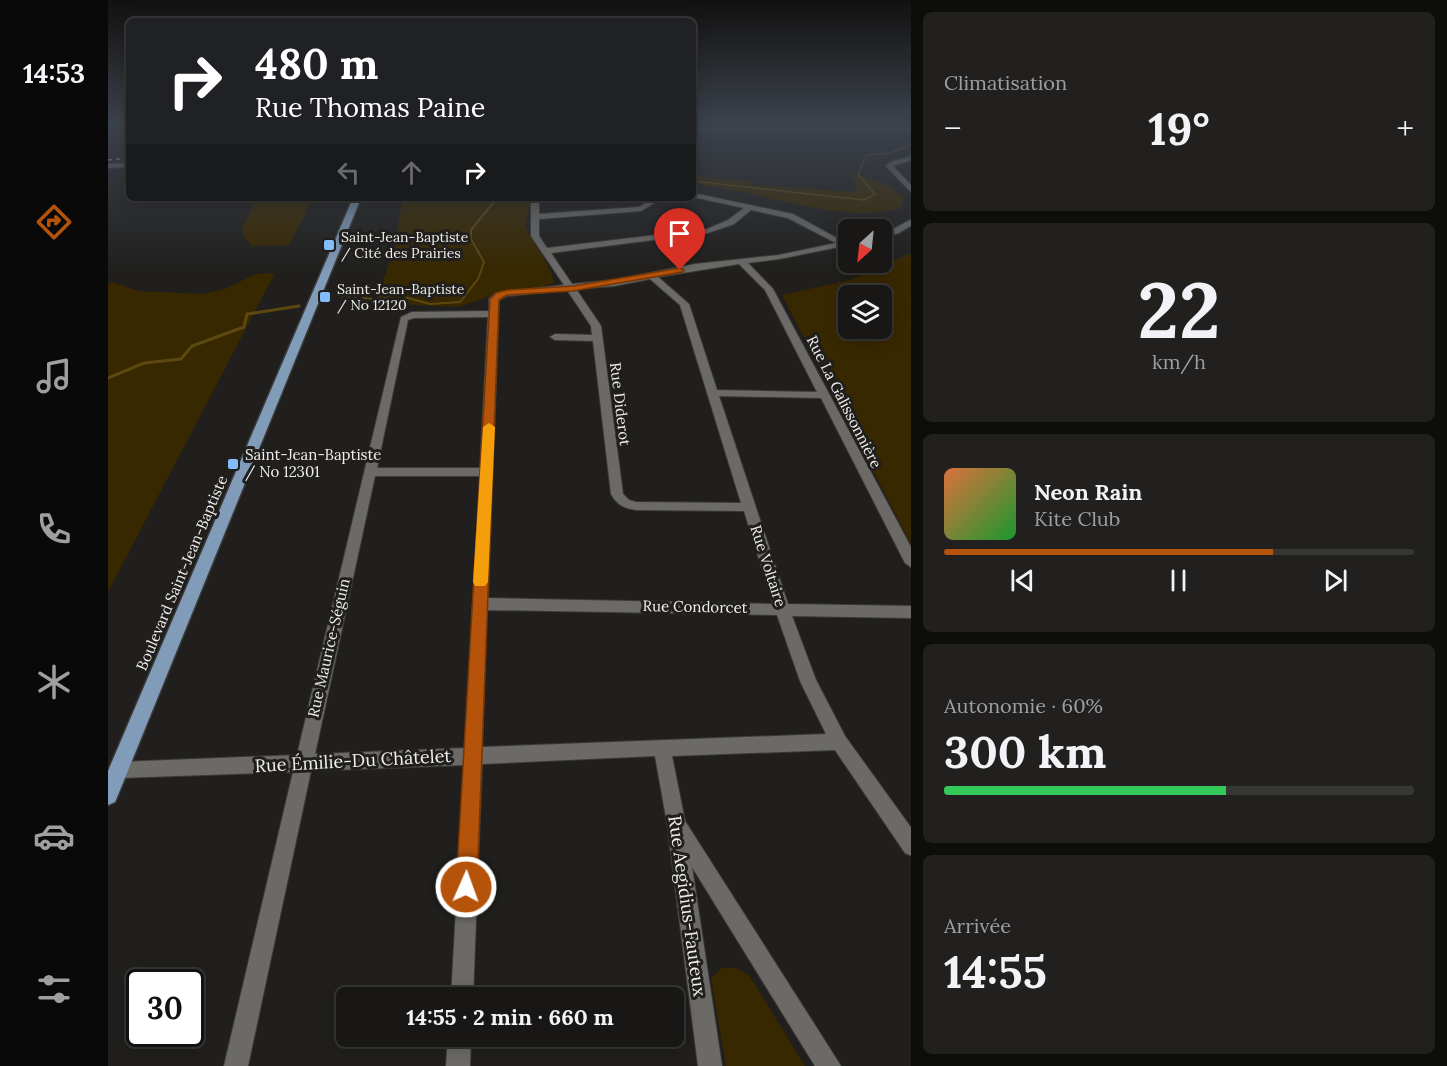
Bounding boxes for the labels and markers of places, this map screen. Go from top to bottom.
pin [654,208,705,270]
place label: Saint-Jean-Baptiste / Cité des Prairies [341,228,469,262]
marker: Saint-Jean-Baptiste / Cité des Prairies [322,238,336,252]
place label: Saint-Jean-Baptiste / No 12120 [337,280,465,314]
marker: Saint-Jean-Baptiste / No 12120 [318,290,332,304]
place label: Saint-Jean-Baptiste / No 12301 [245,445,381,482]
marker: Saint-Jean-Baptiste / No 12301 [226,457,240,471]

